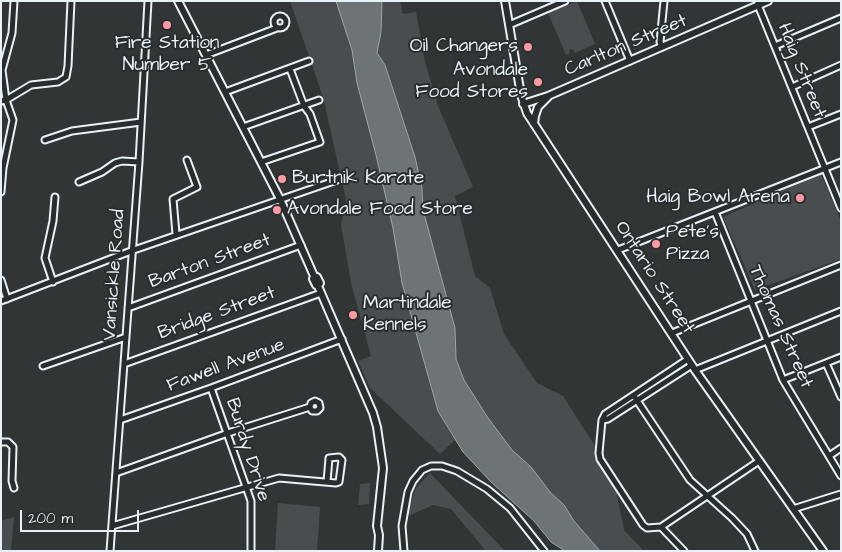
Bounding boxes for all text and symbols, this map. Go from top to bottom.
street label: Carlton Street [561,10,691,82]
marker: Fire Station Number 5 [161,19,173,31]
street label: Haig Street [772,20,830,122]
place label: Fire Station Number 5 [115,33,219,77]
place label: Oil Changers [410,36,518,58]
marker: Oil Changers [522,41,534,53]
place label: Avondale Food Stores [415,60,528,104]
marker: Avondale Food Stores [532,76,544,88]
place label: Burtnik Karate [292,168,424,190]
marker: Burtnik Karate [276,173,288,185]
place label: Haig Bowl Arena [646,187,790,209]
marker: Haig Bowl Arena [794,192,806,204]
place label: Avondale Food Store [287,199,473,221]
marker: Avondale Food Store [271,204,283,216]
street label: Vansickle Road [99,209,131,341]
street label: Ontario Street [609,217,699,339]
place label: Pete's Pizza [666,222,719,266]
street label: Barton Street [146,229,274,295]
marker: Pete's Pizza [650,238,662,250]
street label: Thomas Street [743,262,817,392]
street label: Bridge Street [155,282,279,346]
place label: Martindale Kennels [363,293,452,337]
marker: Martindale Kennels [347,309,359,321]
street label: Fawell Avenue [164,334,288,398]
street label: Burdy Drive [220,395,274,505]
scale bar [22,500,141,532]
text: 200 m [28,508,73,529]

